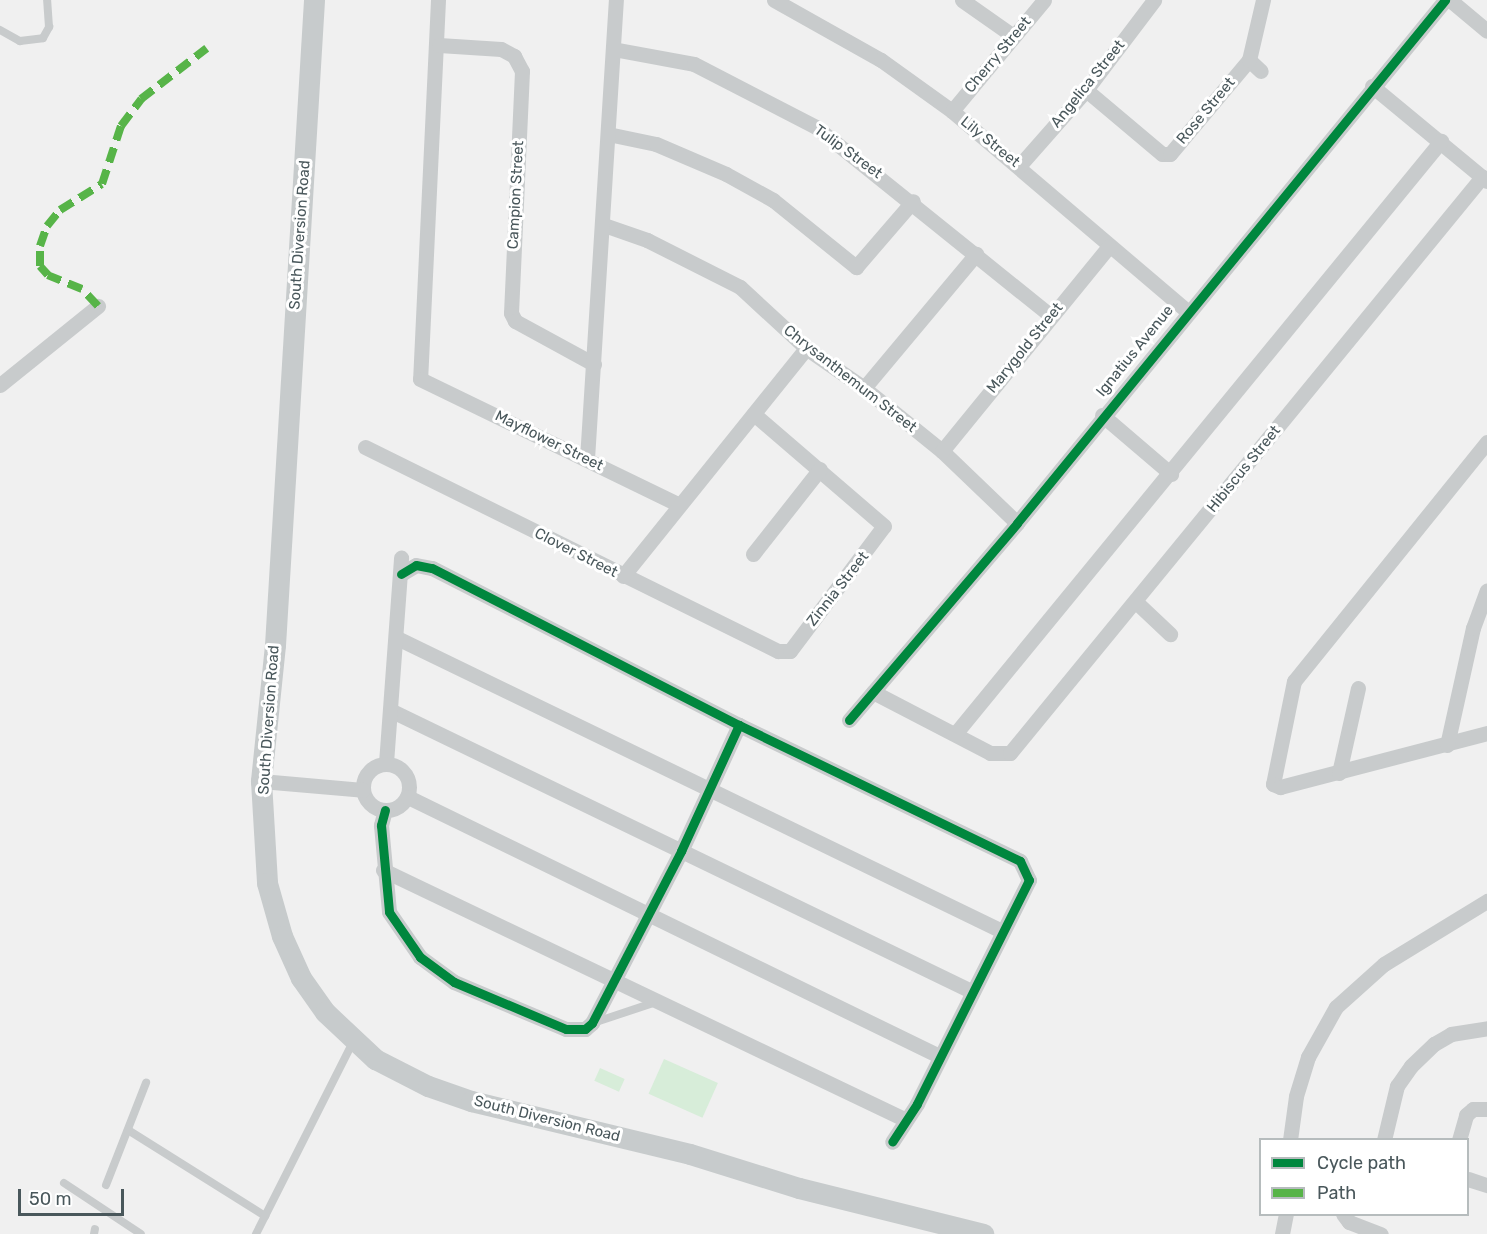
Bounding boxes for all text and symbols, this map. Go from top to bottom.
street label: Cherry Street [961,13,1035,97]
street label: Angelica Street [1047,37,1129,131]
street label: Rose Street [1173,74,1239,148]
street label: Lily Street [957,113,1023,171]
street label: Tulip Street [810,121,886,183]
street label: Campion Street [504,140,528,250]
street label: South Diversion Road [286,160,314,310]
street label: Marygold Street [983,299,1067,397]
street label: Ignatius Avenue [1093,302,1177,400]
street label: Chrysanthemum Street [780,321,920,437]
street label: Mayflower Street [492,407,606,475]
street label: Hibiscus Street [1203,422,1285,516]
street label: Clover Street [531,524,621,582]
street label: Zinnia Street [803,548,873,630]
street label: South Diversion Road [255,645,283,795]
street label: South Diversion Road [472,1092,622,1146]
legend [1259,1138,1469,1216]
text: Cycle path [1317,1152,1406,1174]
scale bar [21,1177,128,1215]
text: Path [1317,1182,1356,1204]
text: 50 m [29,1188,72,1210]

